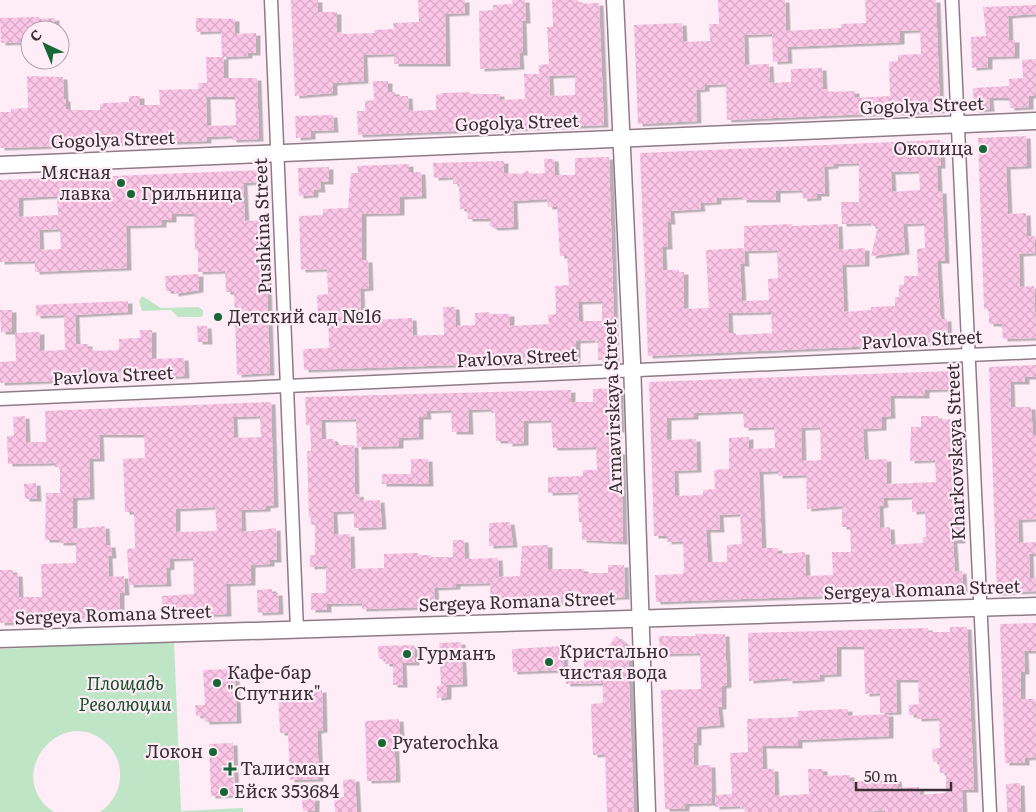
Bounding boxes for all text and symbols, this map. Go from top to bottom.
north arrow [20,20,70,70]
text: С [25,24,46,46]
street label: Gogolya Street [859,89,985,120]
street label: Gogolya Street [454,106,580,137]
street label: Gogolya Street [50,123,176,154]
place label: Околица [893,134,973,161]
marker: Околица [977,143,989,155]
street label: Pushkina Street [246,157,277,294]
place label: Мясная лавка [40,158,111,206]
marker: Мясная лавка [115,177,127,189]
place label: Грильница [141,179,243,206]
marker: Грильница [125,188,137,200]
place label: Детский сад №16 [228,302,381,329]
marker: Детский сад №16 [212,311,224,323]
street label: Armavirskaya Street [595,318,628,495]
street label: Pavlova Street [861,322,984,355]
street label: Pavlova Street [456,340,579,373]
street label: Pavlova Street [52,358,175,391]
street label: Kharkovskaya Street [938,362,971,541]
street label: Sergeya Romana Street [823,572,1022,605]
street label: Sergeya Romana Street [418,584,617,617]
street label: Sergeya Romana Street [14,597,213,630]
place label: Кристально чистая вода [559,637,669,685]
place label: Гурманъ [417,639,496,666]
marker: Гурманъ [401,648,413,660]
marker: Кристально чистая вода [543,656,555,668]
place label: Кафе-бар "Спутник" [227,658,321,706]
park label: Площадь Революции [79,669,172,717]
marker: Кафе-бар "Спутник" [211,677,223,689]
place label: Pyaterochka [392,728,499,755]
place label: Локон [146,737,203,764]
marker: Pyaterochka [376,737,388,749]
marker: Локон [207,746,219,758]
place label: Талисман [240,754,330,781]
scale bar [856,760,951,792]
marker: Талисман [224,763,236,775]
text: 50 m [864,764,898,787]
place label: Ейск 353684 [234,777,339,804]
marker: Ейск 353684 [218,786,230,798]

